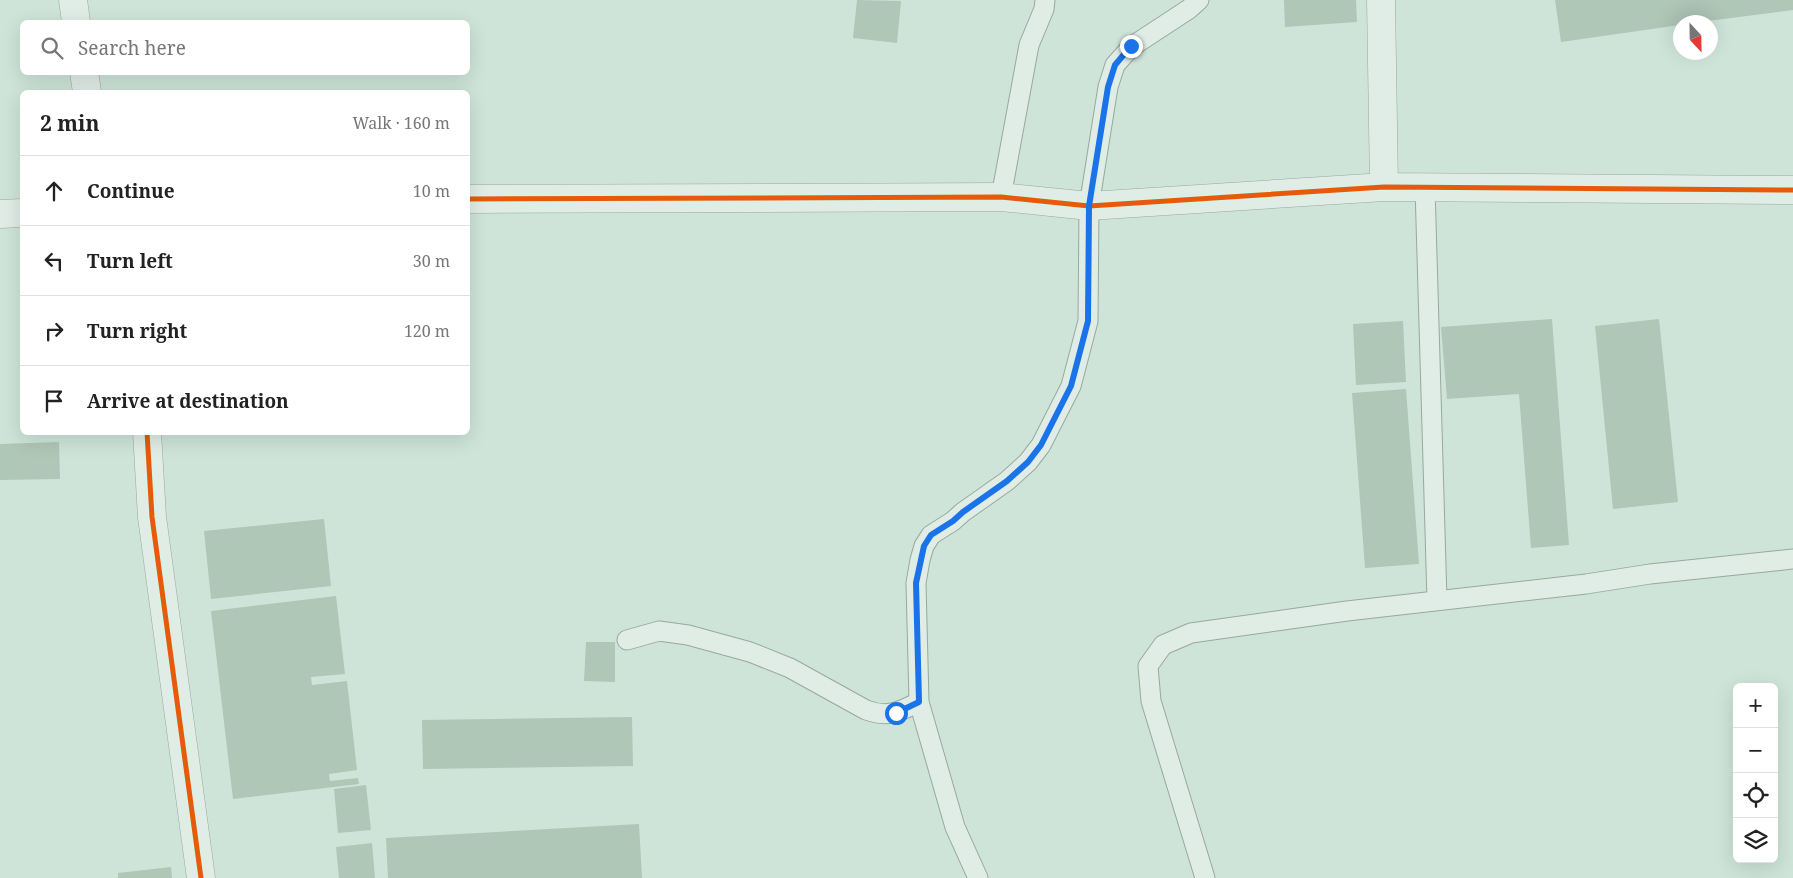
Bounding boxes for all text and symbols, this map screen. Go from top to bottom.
north arrow [1673,15,1718,60]
search box [20,20,470,75]
icon: search [38,34,66,62]
text: Search here [78,35,186,61]
route end [1120,35,1143,58]
text: 2 min [40,109,99,137]
text: Walk · 160 m [353,112,450,134]
icon: ahead [40,177,68,205]
text: Continue [87,178,175,204]
text: 10 m [413,180,450,202]
icon: left [40,247,68,275]
text: Turn left [87,248,173,274]
text: 30 m [413,250,450,272]
icon: right [40,317,68,345]
text: Turn right [87,318,187,344]
text: 120 m [404,320,450,342]
icon: arrive [40,387,68,415]
text: Arrive at destination [87,388,289,414]
map controls [1733,683,1778,863]
button: + [1733,683,1778,728]
route start [885,702,908,725]
button: − [1733,728,1778,773]
button: locate [1733,773,1778,818]
button: layers [1733,818,1778,863]

